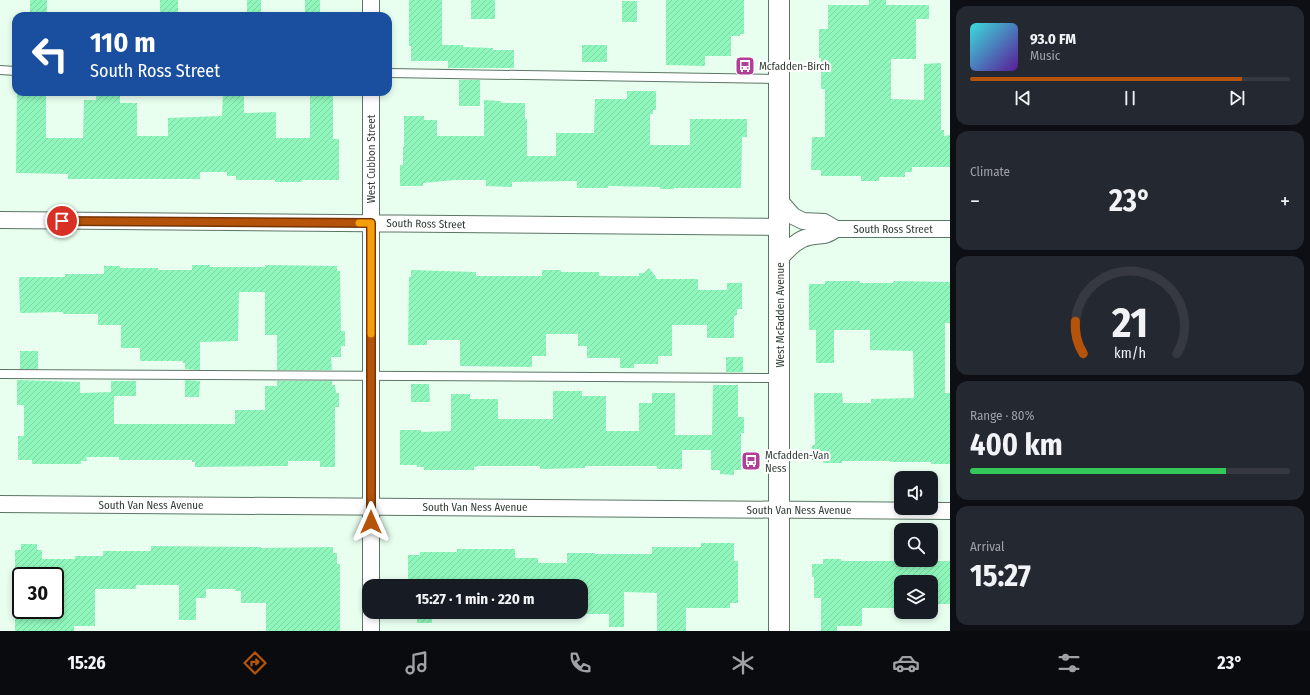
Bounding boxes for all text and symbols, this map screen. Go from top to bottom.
text: 110 m [90,26,156,59]
icon: left [24,28,76,80]
text: 93.0 FM [1030,30,1076,48]
text: Music [1030,48,1060,63]
bus stop icon: Mcfadden-Birch [734,55,756,77]
text: South Ross Street [90,60,220,82]
place label: Mcfadden-Birch [759,60,830,73]
icon: previous [1012,87,1034,109]
icon: pause [1119,87,1141,109]
icon: next [1226,87,1248,109]
street label: West Cubbon Street [365,114,378,203]
text: Climate [970,164,1010,179]
text: 23° [1109,183,1151,219]
text: − [970,188,980,215]
text: + [1280,188,1290,215]
pin [45,204,79,238]
icon: arrive [51,210,73,232]
street label: South Ross Street [386,217,466,231]
street label: South Ross Street [853,223,933,236]
street label: West McFadden Avenue [774,262,787,368]
text: 21 [1111,297,1148,347]
text: km/h [1114,344,1146,361]
text: Range · 80% [970,408,1034,423]
text: 400 km [970,427,1063,463]
place label: Mcfadden-Van Ness [765,449,829,475]
bus stop icon: Mcfadden-Van Ness [740,450,762,472]
map controls [894,471,938,619]
button: sound [894,471,938,515]
street label: South Van Ness Avenue [99,499,203,512]
position arrow [350,501,392,543]
street label: South Van Ness Avenue [423,501,527,514]
street label: South Van Ness Avenue [747,504,851,517]
button: search [894,523,938,567]
text: Arrival [970,539,1004,554]
text: 15:27 [970,558,1031,594]
speed limit sign: 30 [12,567,64,619]
button: layers [894,575,938,619]
text: 15:27 · 1 min · 220 m [415,590,535,608]
icon: directions [241,649,269,677]
icon: music [403,649,431,677]
icon: phone [566,649,594,677]
icon: climate [729,649,757,677]
icon: car [892,649,920,677]
icon: filters [1055,649,1083,677]
text: 15:26 [67,652,106,674]
text: 23° [1217,652,1243,674]

